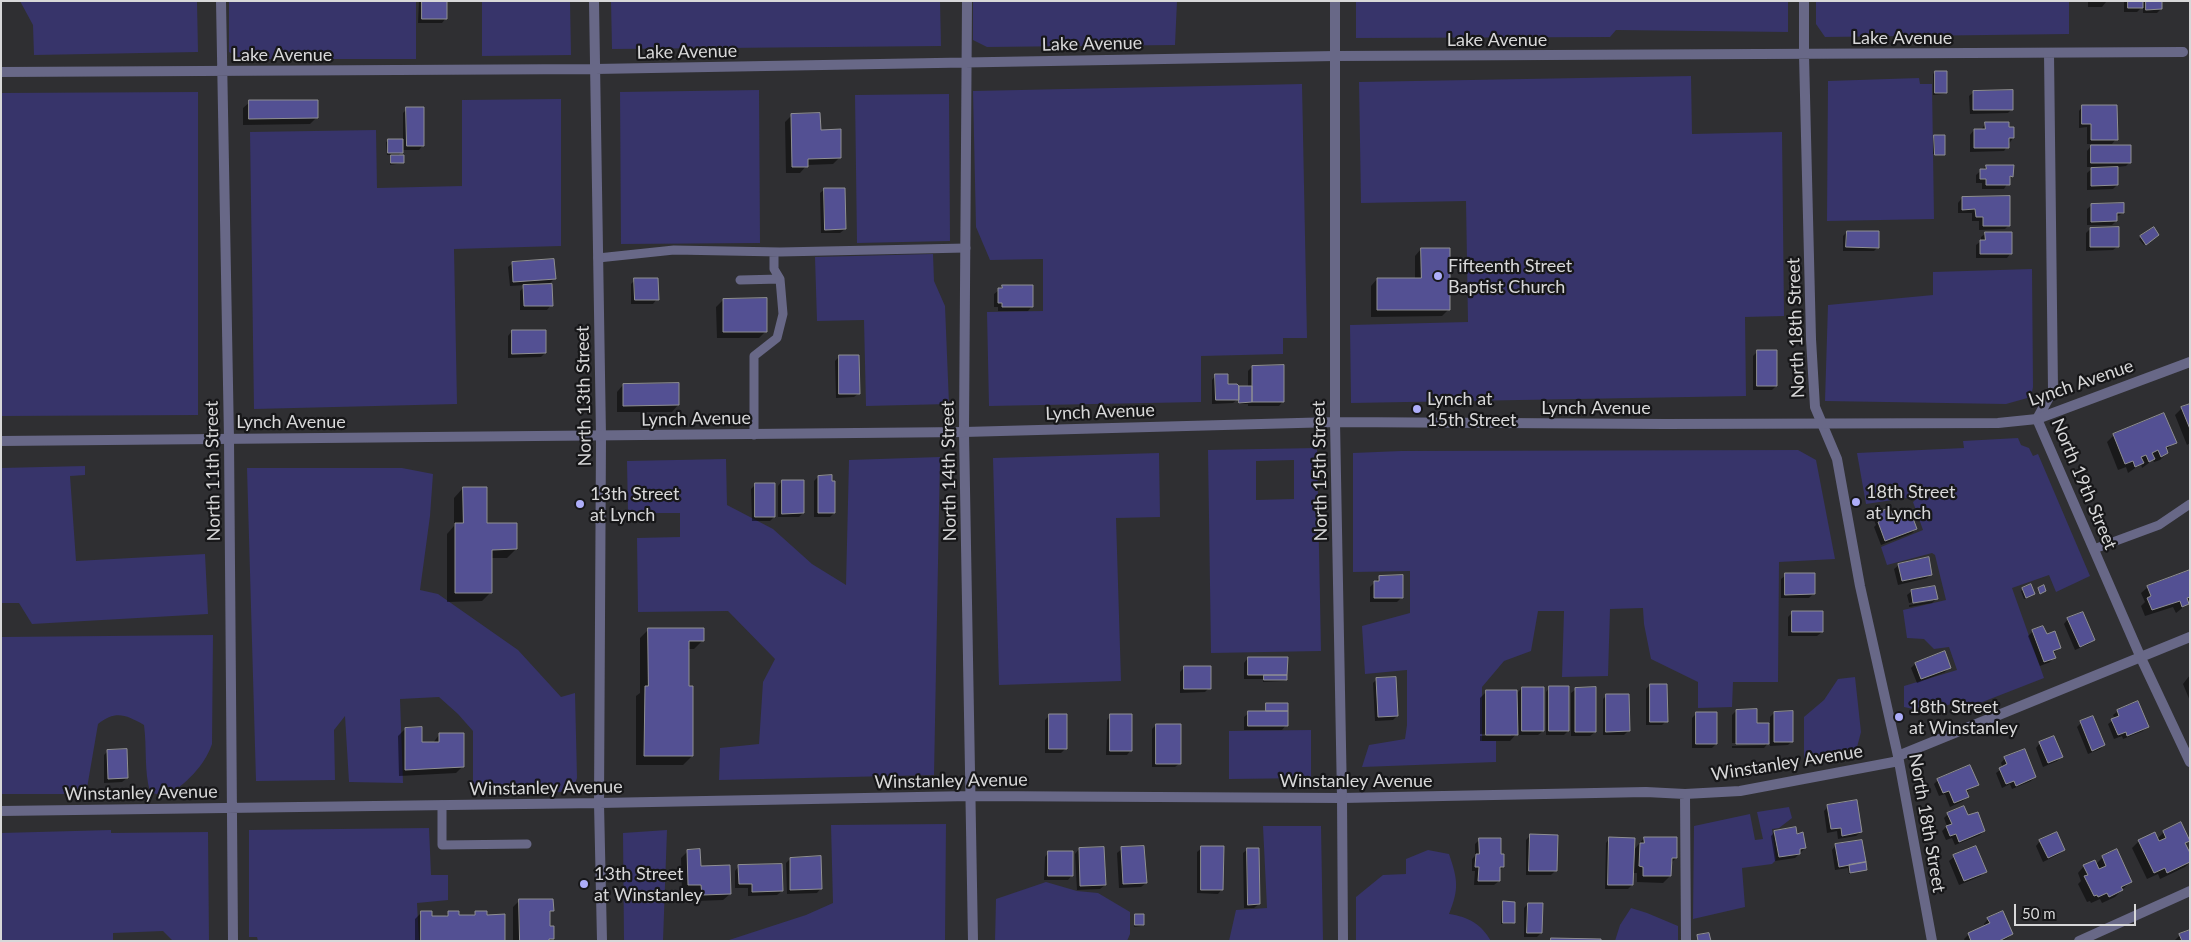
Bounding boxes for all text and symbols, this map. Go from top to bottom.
street label: Lake Avenue [1852,27,1952,49]
street label: Lake Avenue [1447,29,1547,51]
street label: Lake Avenue [1042,32,1142,56]
street label: Lake Avenue [637,40,737,64]
street label: Lake Avenue [232,44,332,66]
place label: Fifteenth Street Baptist Church [1448,255,1572,298]
street label: North 18th Street [1783,257,1809,399]
marker: Fifteenth Street Baptist Church [1432,270,1444,282]
street label: North 13th Street [572,325,596,467]
street label: Lynch Avenue [2026,355,2136,411]
place label: Lynch at 15th Street [1427,388,1516,430]
street label: Lynch Avenue [1541,397,1651,419]
street label: Lynch Avenue [1045,399,1155,425]
street label: North 11th Street [201,400,225,542]
street label: North 14th Street [937,400,961,542]
street label: North 15th Street [1308,400,1332,542]
marker: Lynch at 15th Street [1411,403,1423,415]
street label: Lynch Avenue [641,407,751,431]
street label: Lynch Avenue [236,411,346,433]
street label: North 19th Street [2047,415,2121,553]
place label: 18th Street at Lynch [1866,481,1955,524]
place label: 13th Street at Lynch [590,483,679,526]
marker: 18th Street at Lynch [1850,496,1862,508]
marker: 13th Street at Lynch [574,498,586,510]
place label: 18th Street at Winstanley [1909,696,2018,739]
marker: 18th Street at Winstanley [1893,711,1905,723]
street label: Winstanley Avenue [1710,740,1864,786]
street label: North 18th Street [1904,752,1950,894]
street label: Winstanley Avenue [874,769,1028,793]
street label: Winstanley Avenue [1279,770,1433,792]
street label: Winstanley Avenue [469,776,623,800]
street label: Winstanley Avenue [64,781,218,805]
place label: 13th Street at Winstanley [594,863,703,906]
marker: 13th Street at Winstanley [578,878,590,890]
scale bar [2016,894,2138,926]
text: 50 m [2022,904,2056,922]

